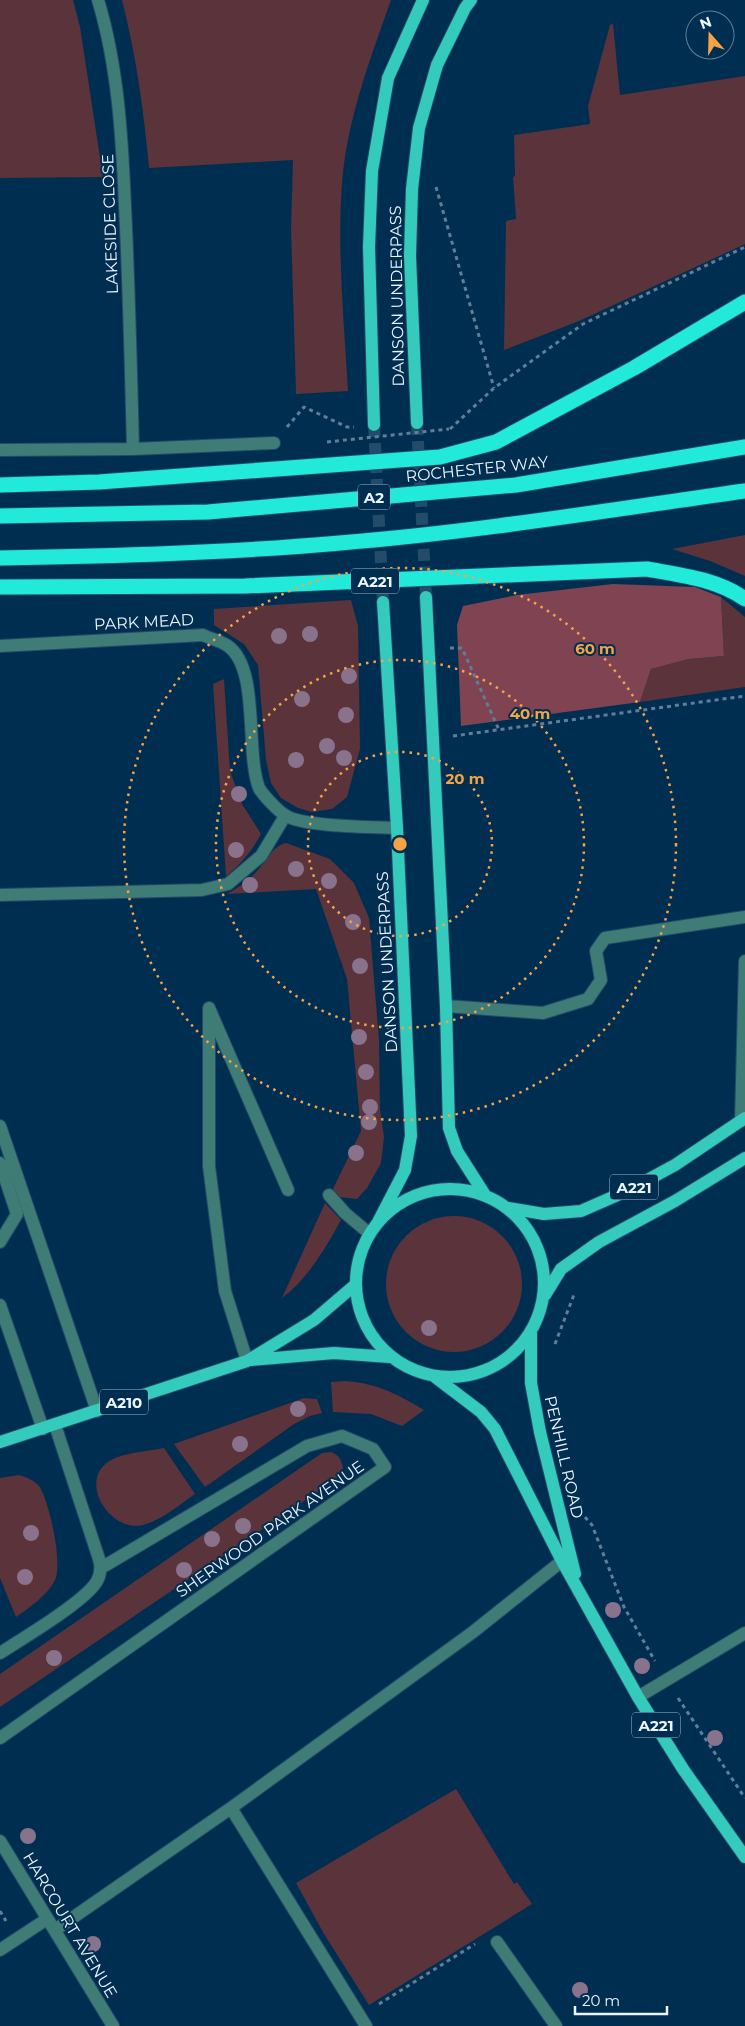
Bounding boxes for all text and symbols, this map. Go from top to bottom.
north arrow [685,10,735,60]
text: N [697,12,714,33]
street label: LAKESIDE CLOSE [98,154,122,294]
street label: DANSON UNDERPASS [386,205,408,387]
street label: ROCHESTER WAY [405,452,550,486]
road number: A2 [358,484,390,510]
road number: A221 [351,568,399,594]
street label: PARK MEAD [94,610,194,634]
text: 60 m [575,639,615,658]
text: 40 m [510,704,550,723]
text: 20 m [445,769,485,788]
centre of rings [391,835,409,853]
street label: DANSON UNDERPASS [373,871,401,1053]
road number: A221 [610,1174,658,1200]
road number: A210 [100,1390,148,1414]
street label: PENHILL ROAD [541,1394,587,1520]
street label: SHERWOOD PARK AVENUE [172,1457,368,1601]
road number: A221 [632,1712,680,1738]
street label: HARCOURT AVENUE [19,1849,121,2001]
scale bar [575,1984,668,2016]
text: 20 m [582,1991,620,2010]

